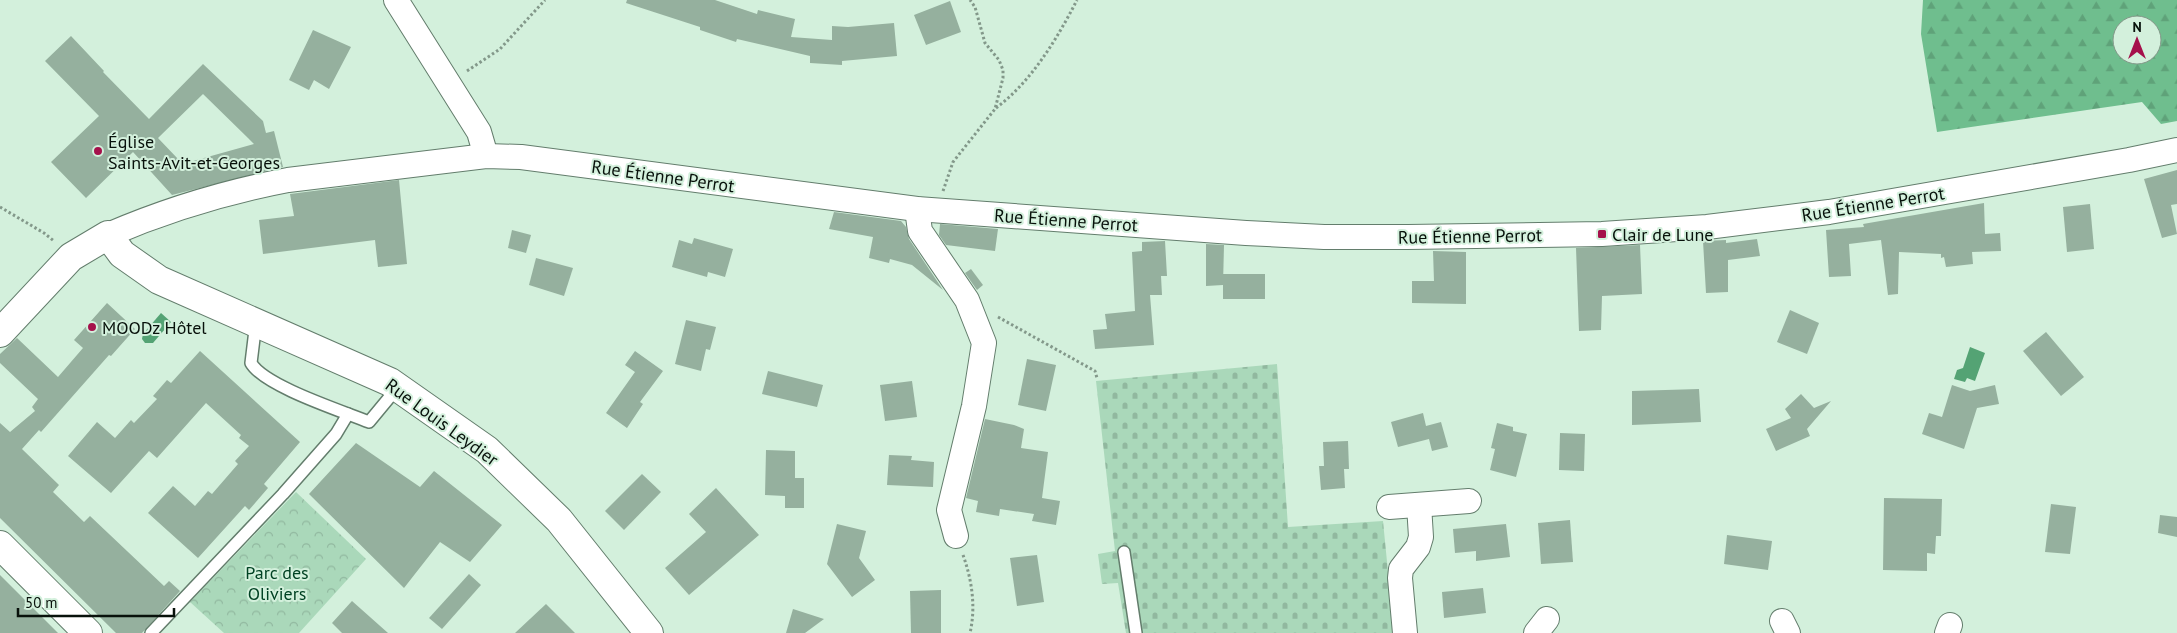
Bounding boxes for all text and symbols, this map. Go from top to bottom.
north arrow [2112,15,2162,65]
text: N [2132,18,2142,36]
place label: Église Saints-Avit-et-Georges [108,130,280,174]
marker: Église Saints-Avit-et-Georges [92,145,104,157]
street label: Rue Étienne Perrot [590,155,736,197]
street label: Rue Étienne Perrot [1800,181,1946,227]
street label: Rue Étienne Perrot [993,204,1139,236]
street label: Rue Étienne Perrot [1398,223,1542,249]
place label: Clair de Lune [1612,223,1713,246]
marker: Clair de Lune [1596,228,1608,240]
place label: MOODz Hôtel [102,316,207,339]
marker: MOODz Hôtel [86,321,98,333]
street label: Rue Louis Leydier [381,373,503,471]
park label: Parc des Oliviers [245,561,309,605]
scale bar [18,586,174,618]
text: 50 m [25,593,58,612]

